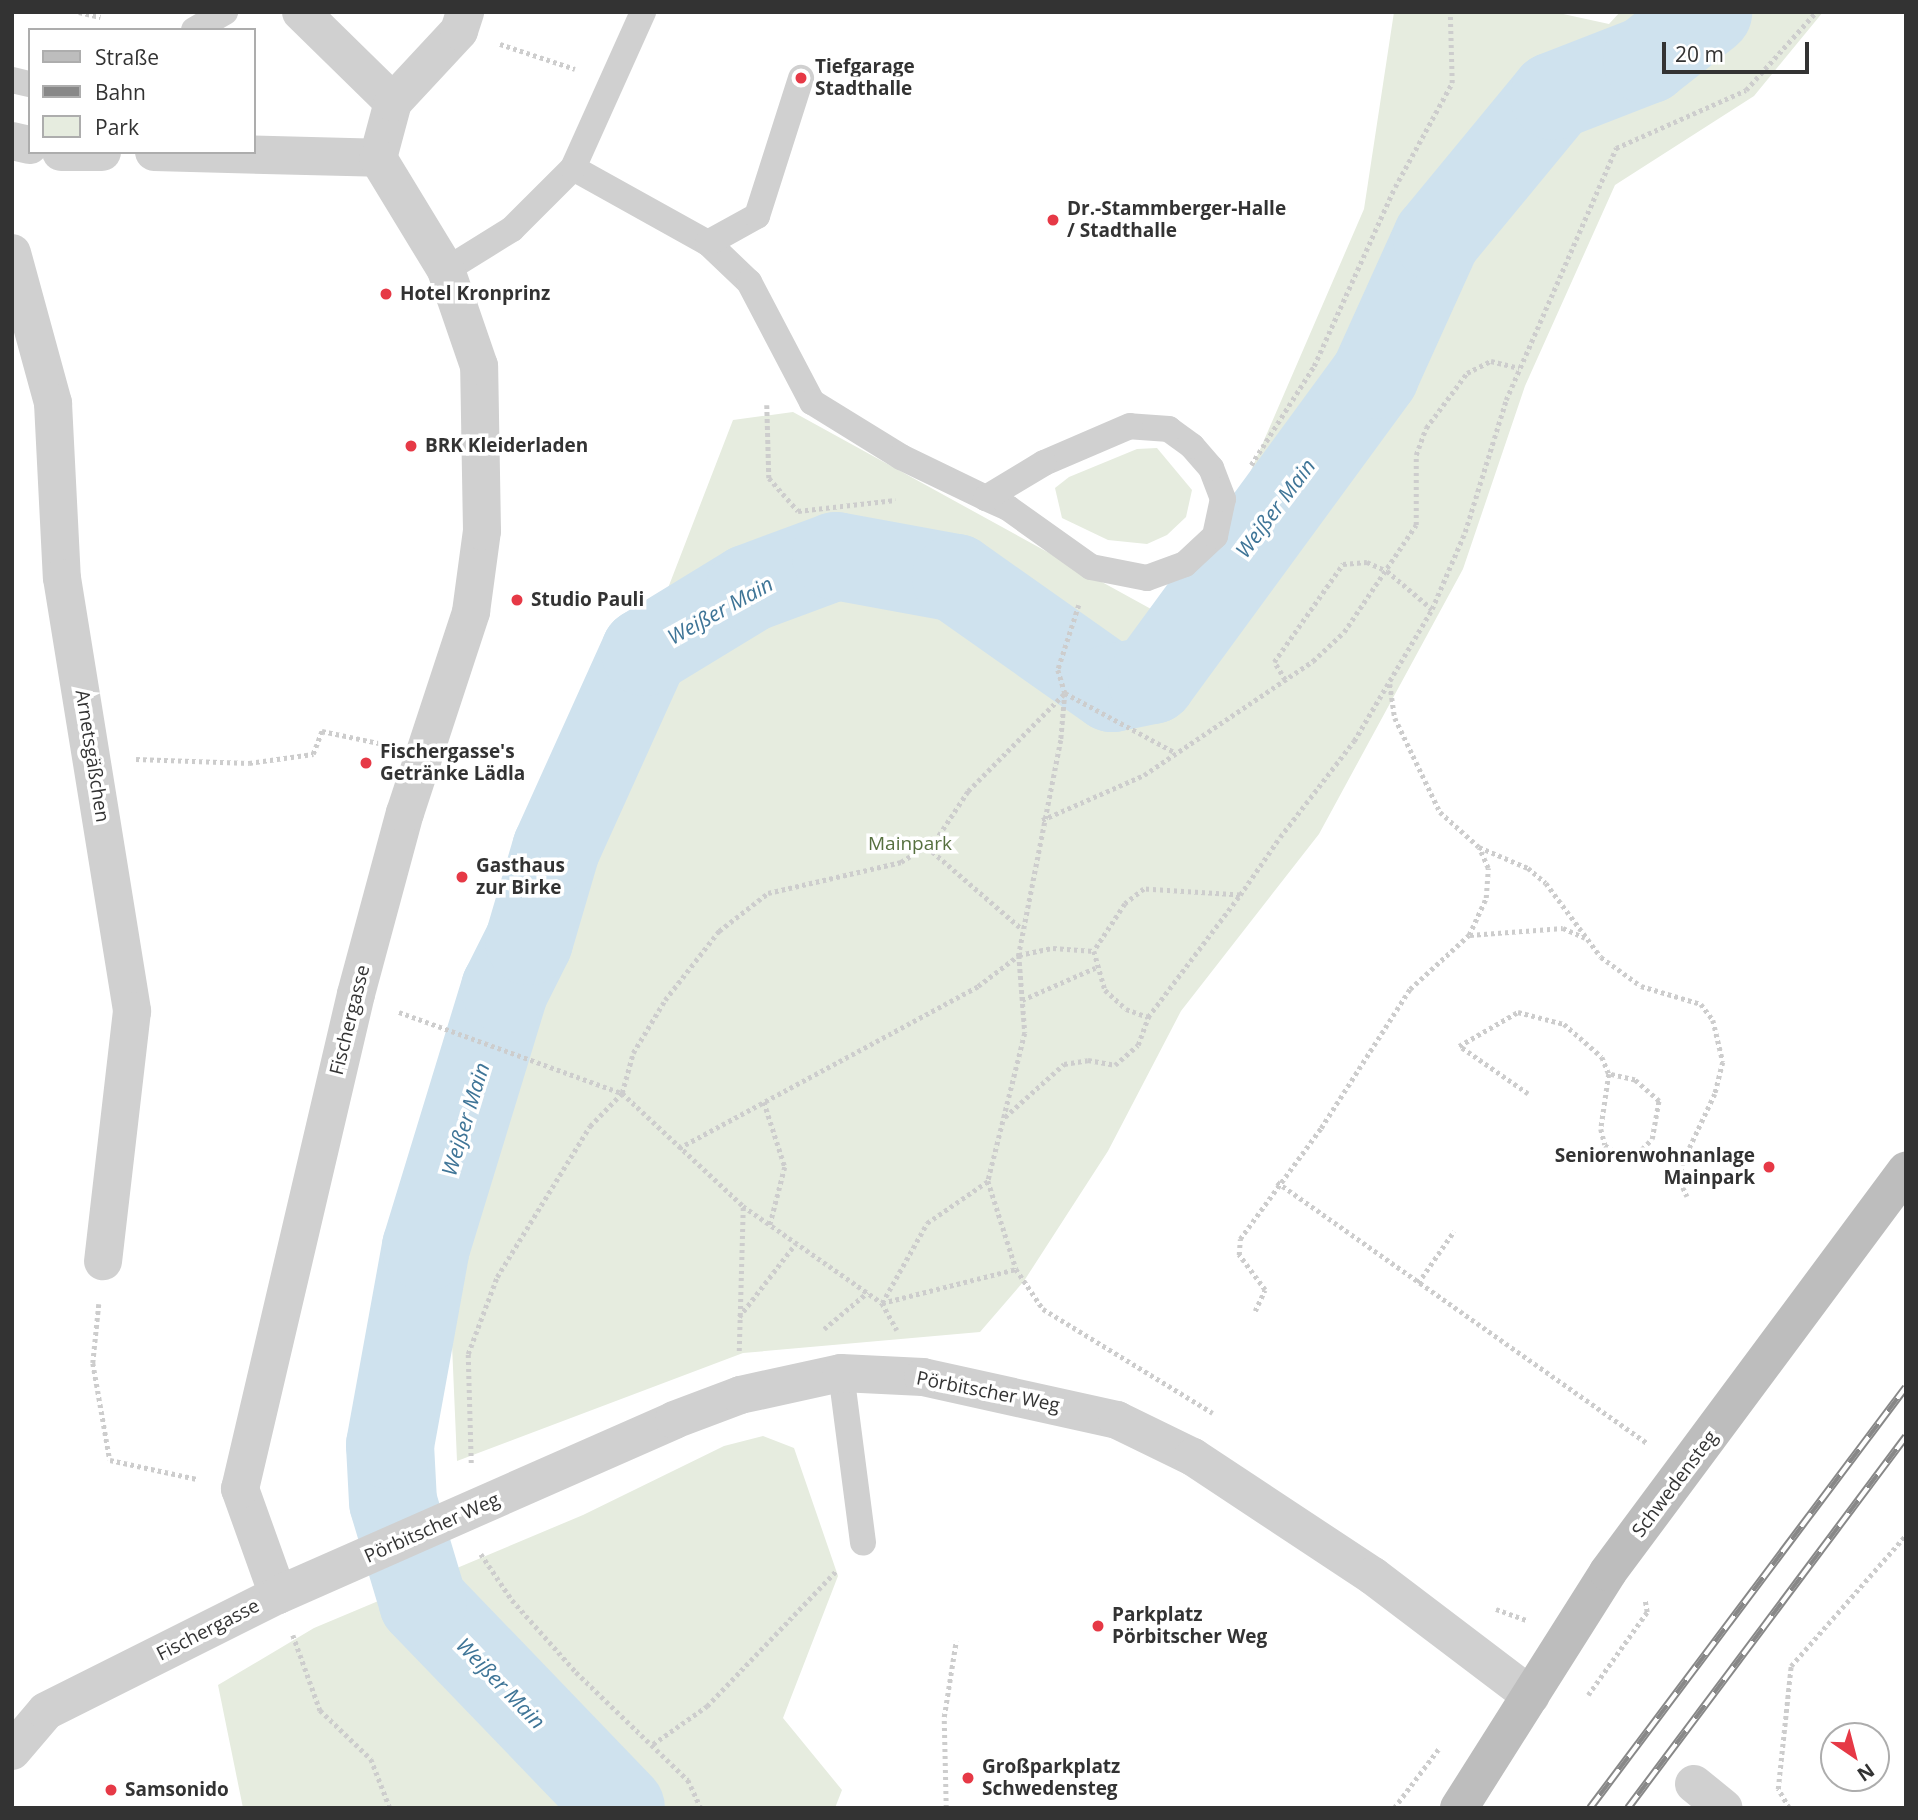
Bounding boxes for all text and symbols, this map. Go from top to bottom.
legend [28,28,256,154]
scale bar [1666,28,1813,72]
text: 20 m [1675,40,1724,68]
text: Straße [95,43,159,71]
place label: Tiefgarage Stadthalle [815,56,915,100]
marker: Tiefgarage Stadthalle [793,70,809,86]
text: Bahn [95,78,146,106]
text: Park [95,113,139,141]
place label: Dr.-Stammberger-Halle / Stadthalle [1067,198,1286,242]
marker: Dr.-Stammberger-Halle / Stadthalle [1045,212,1061,228]
place label: Hotel Kronprinz [400,283,550,305]
marker: Hotel Kronprinz [378,286,394,302]
place label: BRK Kleiderladen [425,435,588,457]
marker: BRK Kleiderladen [403,438,419,454]
water label: Weißer Main [1230,454,1320,562]
water label: Weißer Main [663,571,777,649]
place label: Studio Pauli [531,589,644,611]
marker: Studio Pauli [509,592,525,608]
street label: Arnetsgäßchen [70,688,114,824]
place label: Fischergasse's Getränke Lädla [380,741,525,785]
marker: Fischergasse's Getränke Lädla [358,755,374,771]
park label: Mainpark [868,833,952,855]
place label: Gasthaus zur Birke [476,855,565,899]
marker: Gasthaus zur Birke [454,869,470,885]
street label: Fischergasse [325,963,375,1077]
water label: Weißer Main [436,1059,494,1179]
place label: Seniorenwohnanlage Mainpark [1555,1145,1755,1189]
marker: Seniorenwohnanlage Mainpark [1761,1159,1777,1175]
street label: Pörbitscher Weg [914,1367,1062,1417]
street label: Schwedensteg [1628,1426,1722,1542]
street label: Pörbitscher Weg [361,1488,503,1568]
street label: Fischergasse [153,1594,263,1666]
place label: Parkplatz Pörbitscher Weg [1112,1604,1267,1648]
marker: Parkplatz Pörbitscher Weg [1090,1618,1106,1634]
water label: Weißer Main [451,1632,551,1734]
north arrow [1820,1722,1890,1792]
place label: Großparkplatz Schwedensteg [982,1756,1120,1800]
text: N [1852,1757,1880,1788]
marker: Großparkplatz Schwedensteg [960,1770,976,1786]
place label: Samsonido [125,1779,229,1801]
marker: Samsonido [103,1782,119,1798]

